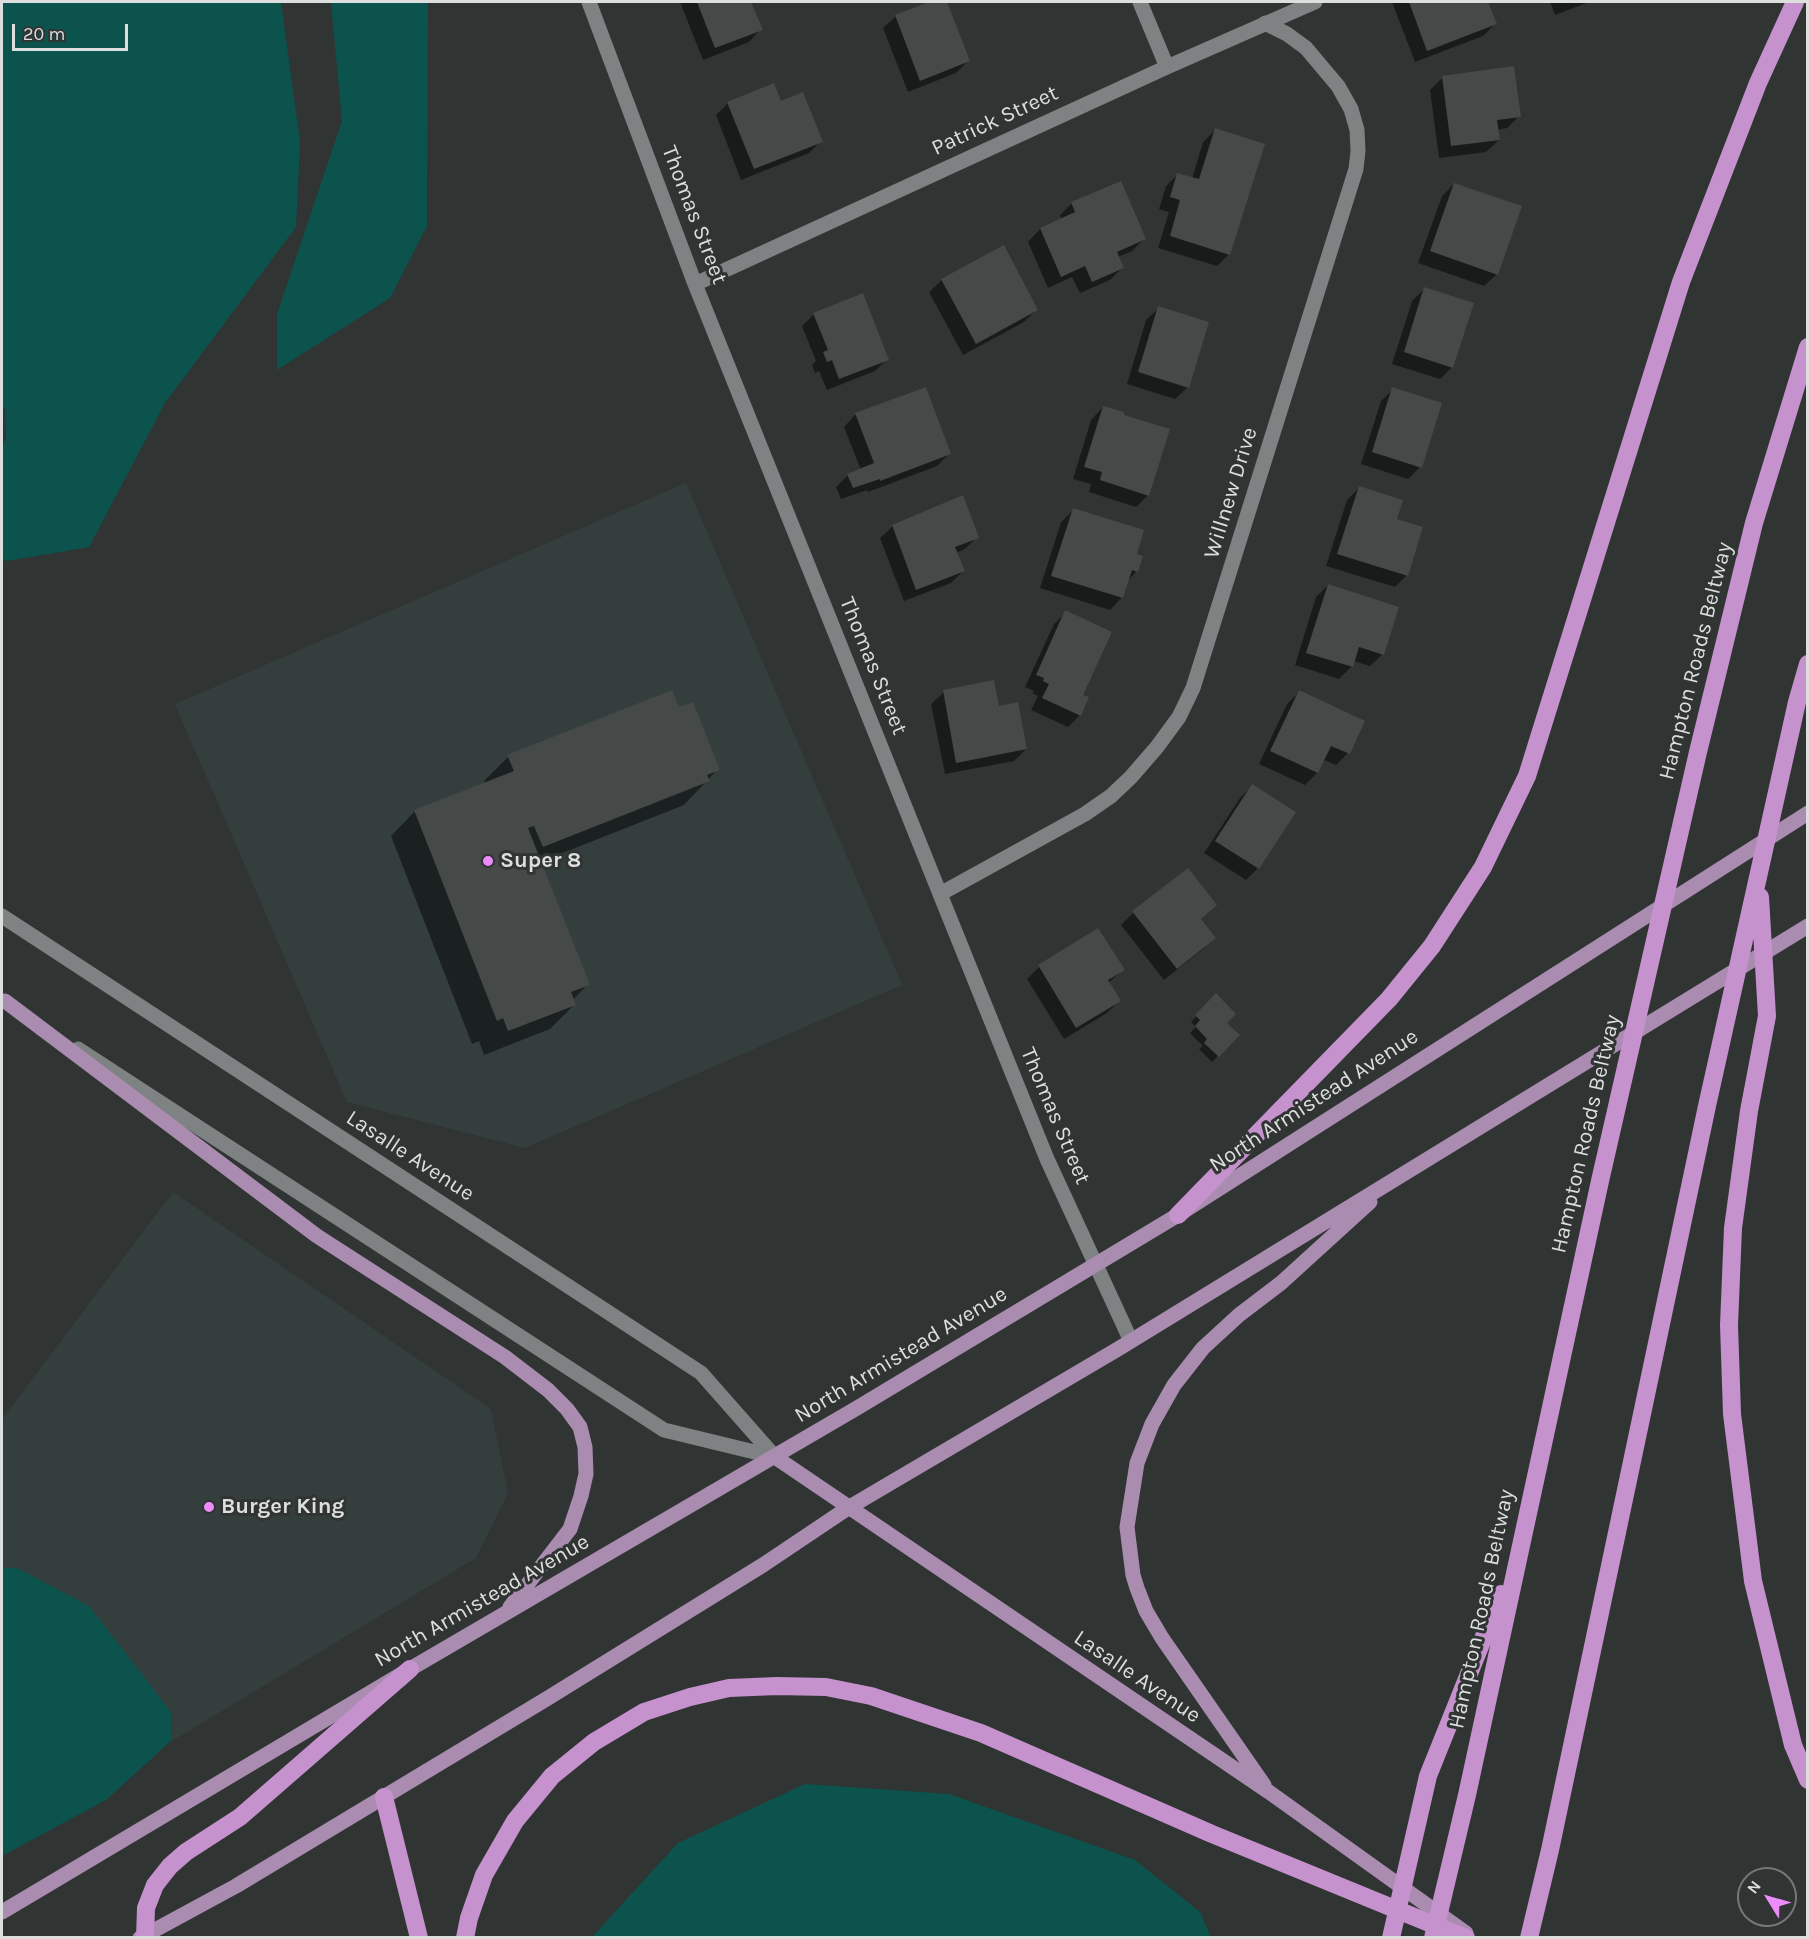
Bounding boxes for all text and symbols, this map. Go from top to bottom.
scale bar [15,12,130,50]
text: 20 m [23,23,65,45]
street label: Patrick Street [928,80,1062,162]
street label: Thomas Street [655,142,733,288]
street label: Willnew Drive [1199,424,1263,562]
street label: Hampton Roads Beltway [1654,539,1738,783]
street label: Thomas Street [833,593,913,739]
place label: Super 8 [500,848,581,874]
marker: Super 8 [481,854,495,868]
street label: Hampton Roads Beltway [1546,1012,1626,1256]
street label: North Armistead Avenue [1205,1024,1423,1178]
street label: Thomas Street [1014,1044,1096,1188]
street label: Lasalle Avenue [341,1105,479,1207]
street label: North Armistead Avenue [790,1281,1012,1429]
street label: Hampton Roads Beltway [1444,1487,1520,1731]
place label: Burger King [221,1494,344,1520]
marker: Burger King [202,1500,216,1514]
street label: North Armistead Avenue [370,1529,594,1673]
street label: Lasalle Avenue [1069,1625,1205,1729]
north arrow [1737,1867,1797,1927]
text: N [1743,1877,1765,1897]

